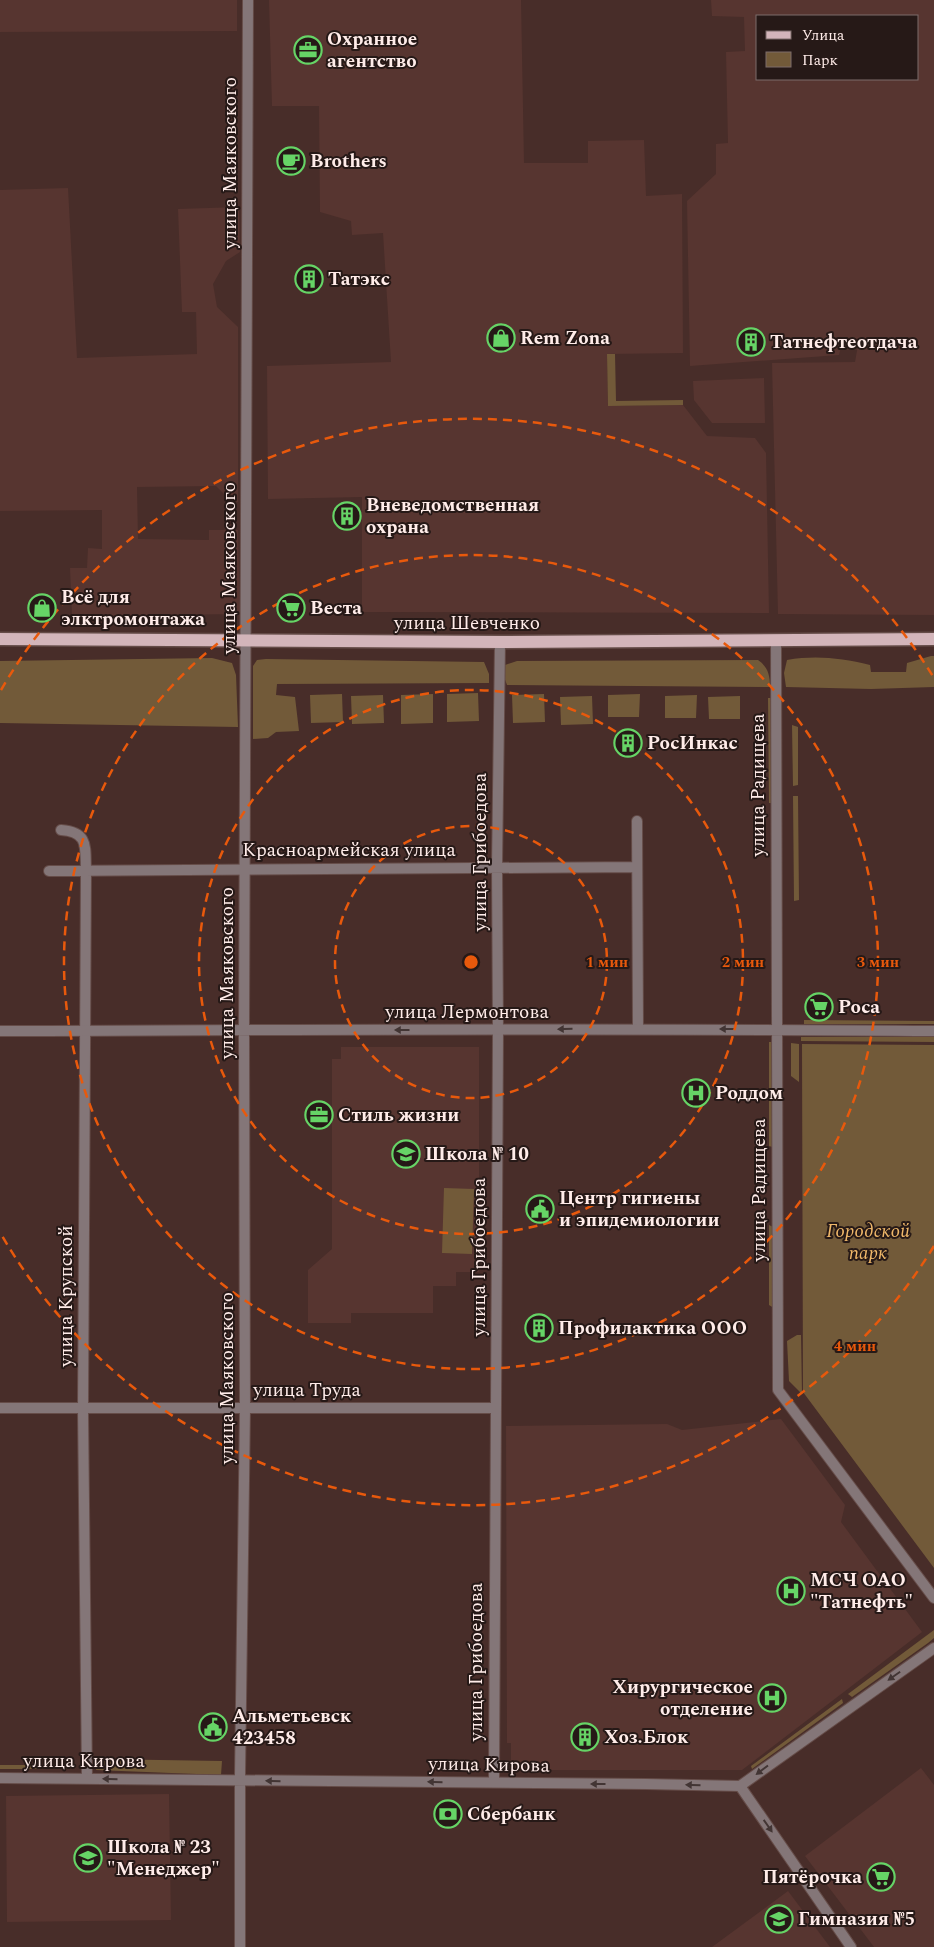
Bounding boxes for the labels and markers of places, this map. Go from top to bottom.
place label: Охранное агентство [327,25,417,76]
office icon: Охранное агентство [293,35,323,65]
cafe icon: Brothers [276,146,306,176]
place label: Brothers [310,147,387,176]
building icon: Татэкс [294,264,324,294]
place label: Татэкс [328,265,390,294]
shop icon: Rem Zona [486,323,516,353]
place label: Rem Zona [520,324,610,353]
building icon: Татнефтеотдача [736,327,766,357]
place label: Татнефтеотдача [770,328,918,357]
place label: Вневедомственная охрана [366,491,539,542]
building icon: Вневедомственная охрана [332,501,362,531]
place label: Всё для элктромонтажа [61,583,205,634]
shop icon: Всё для элктромонтажа [27,593,57,623]
supermarket icon: Веста [276,593,306,623]
place label: Веста [310,594,362,623]
building icon: РосИнкас [613,728,643,758]
place label: РосИнкас [647,729,738,758]
centre of rings [462,953,480,971]
supermarket icon: Роса [804,992,834,1022]
place label: Роса [838,993,880,1022]
hospital icon: Роддом [681,1078,711,1108]
place label: Роддом [715,1079,783,1108]
office icon: Стиль жизни [304,1100,334,1130]
place label: Стиль жизни [338,1101,459,1130]
school or university icon: Школа № 10 [391,1139,421,1169]
place label: Школа № 10 [425,1140,529,1169]
place label: Центр гигиены и эпидемиологии [559,1184,720,1235]
public building icon: Центр гигиены и эпидемиологии [525,1194,555,1224]
building icon: Профилактика ООО [524,1313,554,1343]
place label: Профилактика ООО [558,1314,747,1343]
place label: МСЧ ОАО "Татнефть" [810,1566,913,1617]
hospital icon: МСЧ ОАО "Татнефть" [776,1576,806,1606]
place label: Хирургическое отделение [612,1673,753,1724]
hospital icon: Хирургическое отделение [757,1683,787,1713]
place label: Альметьевск 423458 [232,1702,352,1753]
public building icon: Альметьевск 423458 [198,1712,228,1742]
building icon: Хоз.Блок [570,1722,600,1752]
place label: Хоз.Блок [604,1723,689,1752]
bank icon: Сбербанк [433,1799,463,1829]
place label: Сбербанк [467,1800,556,1829]
place label: Школа № 23 "Менеджер" [107,1833,220,1884]
school or university icon: Школа № 23 "Менеджер" [73,1843,103,1873]
supermarket icon: Пятёрочка [866,1862,896,1892]
place label: Пятёрочка [762,1863,862,1892]
school or university icon: Гимназия №5 [764,1904,794,1934]
place label: Гимназия №5 [798,1905,915,1934]

